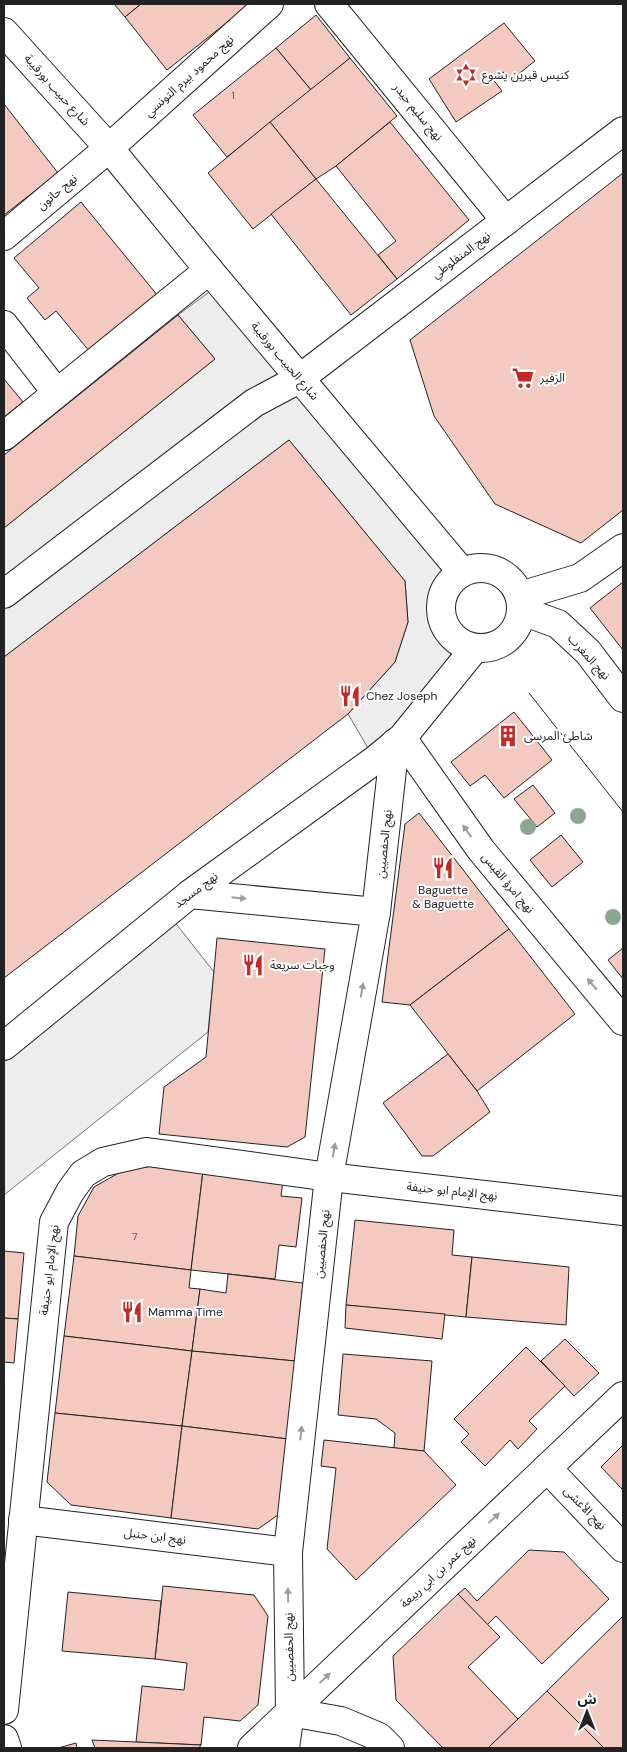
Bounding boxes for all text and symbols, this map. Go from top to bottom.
street label: نهج محمود بيرم التونسي [141,32,238,122]
street label: شارع حبيب بورقيبة [20,51,93,130]
synagogue icon: كنيس قيرين يشوع [453,62,479,88]
place label: كنيس قيرين يشوع [482,67,570,84]
street label: نهج سليم حيدر [388,79,446,145]
house number: 1 [231,89,235,102]
street label: نهج حانون [33,170,81,214]
street label: نهج المنفلوطي [428,228,495,284]
street label: شارع الحبيب بورقيبة [247,318,323,404]
supermarket icon: الزفير [510,365,536,391]
place label: الزفير [539,370,565,386]
street label: نهج المغرب [564,631,614,684]
restaurant icon: Chez Joseph [337,683,363,709]
place label: Chez Joseph [366,688,437,704]
building icon: شاطئ المرسى [495,723,521,749]
place label: شاطئ المرسى [524,728,593,744]
street label: نهج الحفصيين [372,809,397,879]
one-way arrow [462,824,472,838]
street label: نهج امرؤ القيس [477,849,538,917]
restaurant icon: Baguette & Baguette [430,855,456,881]
street label: نهج مسجد [171,868,222,912]
place label: Baguette & Baguette [412,882,474,912]
one-way arrow [231,894,247,902]
restaurant icon: وجبات سريعة [240,952,266,978]
place label: وجبات سريعة [270,957,335,973]
one-way arrow [586,978,598,990]
one-way arrow [359,982,367,998]
one-way arrow [330,1142,338,1158]
street label: نهج الإمام ابو حنيفة [406,1178,498,1205]
street label: نهج الحفصيين [310,1209,335,1279]
street label: نهج الإمام ابو حنيفة [35,1224,63,1316]
house number: 7 [132,1230,138,1243]
restaurant icon: Mamma Time [119,1299,145,1325]
place label: Mamma Time [148,1304,223,1320]
one-way arrow [297,1425,305,1441]
street label: نهج الأعشى [559,1483,610,1534]
one-way arrow [488,1512,500,1524]
street label: نهج ابن حنبل [123,1524,187,1549]
street label: نهج عمر بن ابي ربيعة [397,1533,481,1613]
one-way arrow [284,1587,292,1603]
street label: نهج الحفصيين [280,1612,299,1682]
one-way arrow [319,1672,331,1684]
north arrow [562,1687,612,1737]
text: ش [577,1690,597,1708]

